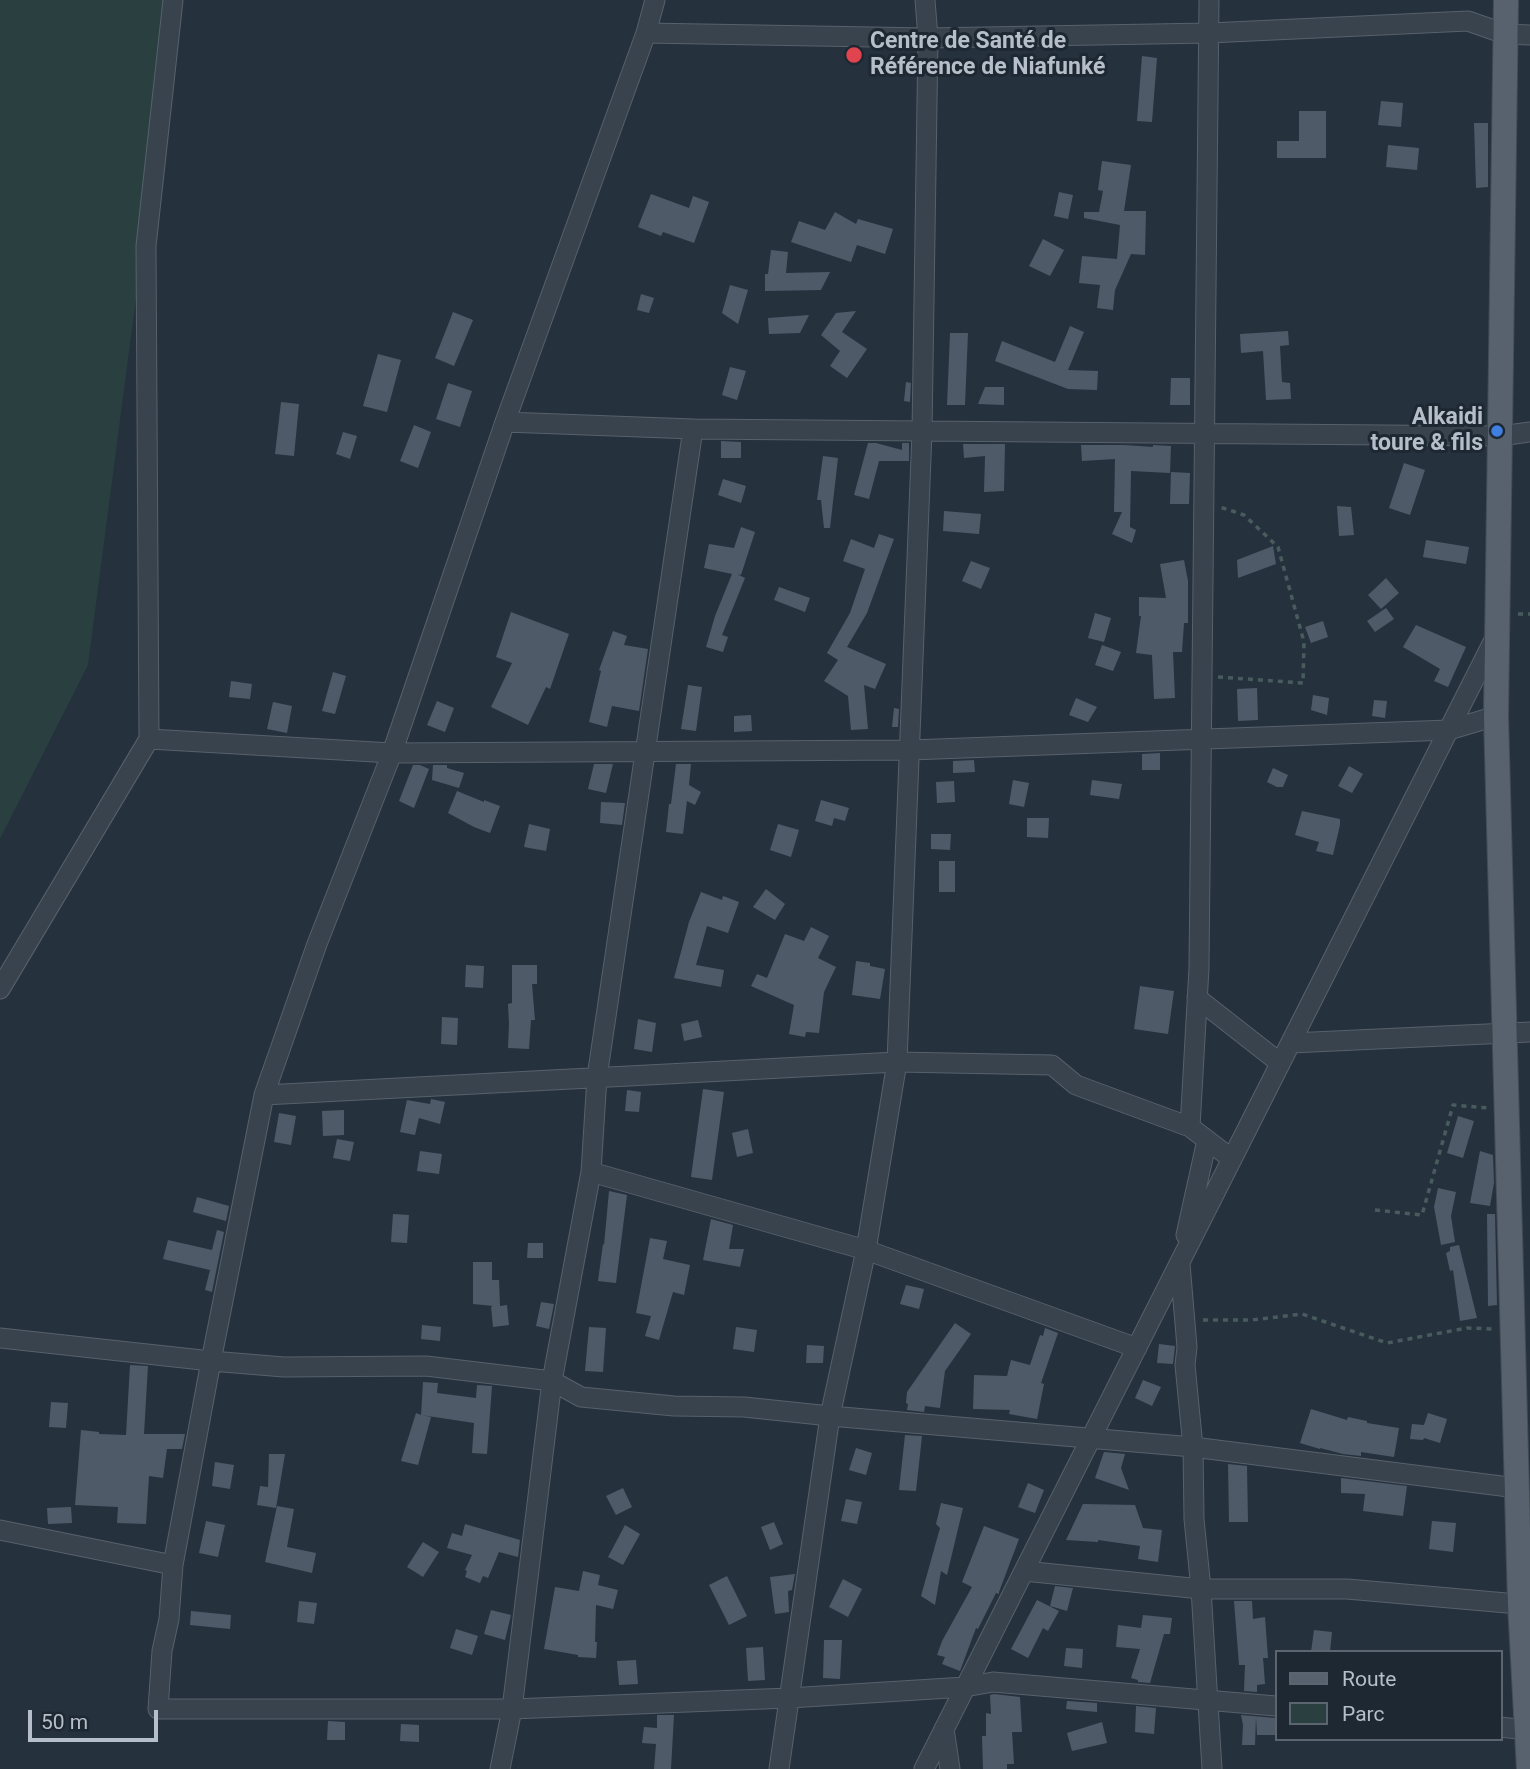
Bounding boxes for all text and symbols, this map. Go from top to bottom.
place label: Centre de Santé de Référence de Niafunké [870,28,1105,82]
marker: Centre de Santé de Référence de Niafunké [844,45,864,65]
place label: Alkaidi toure & fils [1371,404,1483,458]
marker: Alkaidi toure & fils [1489,423,1505,439]
legend [1274,1650,1502,1741]
text: Route [1342,1667,1397,1691]
scale bar [32,1696,161,1740]
text: Parc [1342,1702,1384,1726]
text: 50 m [41,1710,88,1734]

